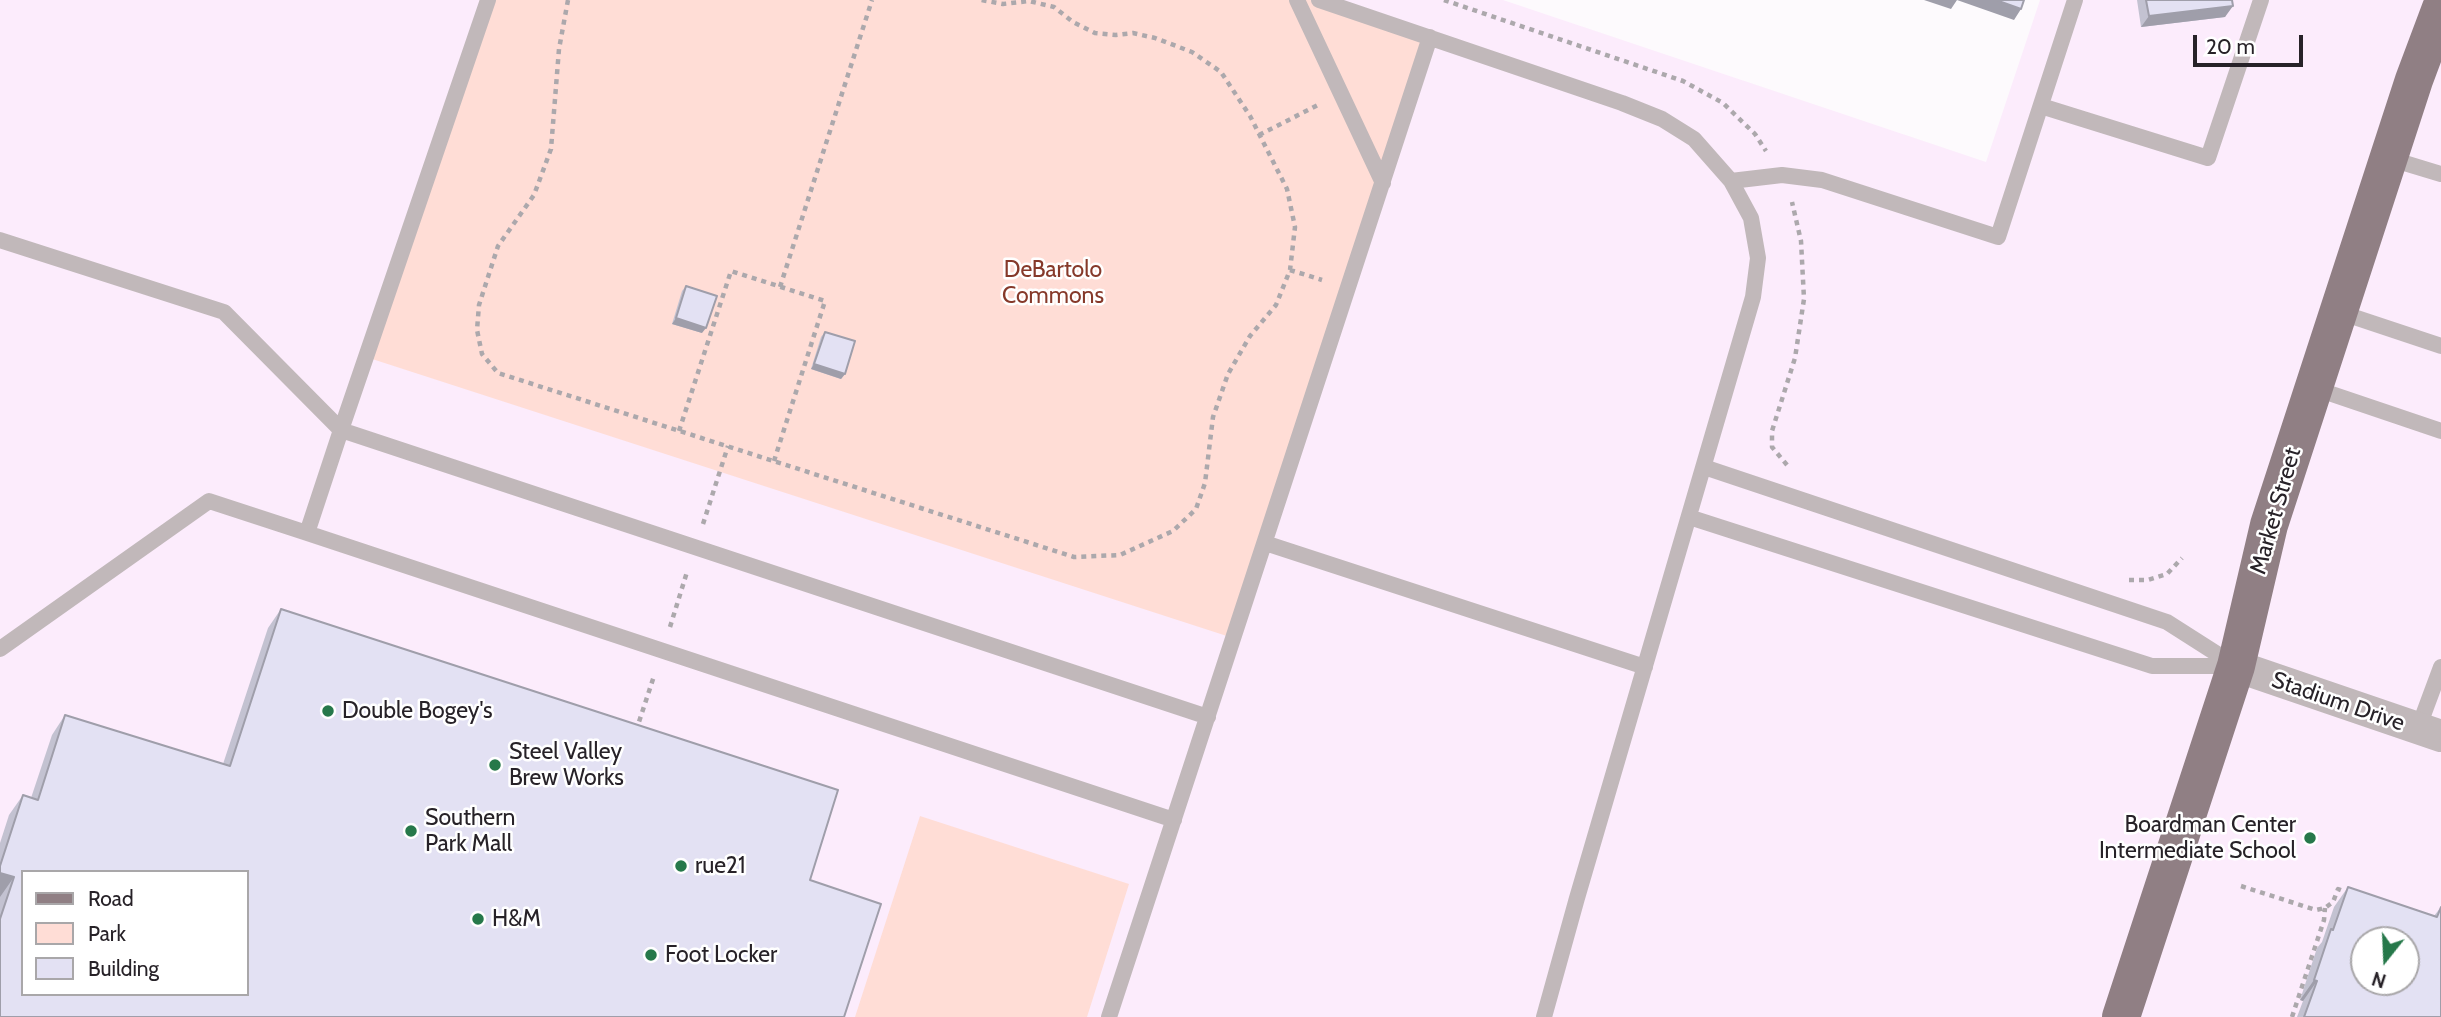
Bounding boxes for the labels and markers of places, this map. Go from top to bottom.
place label: Double Bogey's [342,697,493,725]
marker: Double Bogey's [320,703,336,719]
place label: Steel Valley Brew Works [509,738,624,792]
marker: Steel Valley Brew Works [487,757,503,773]
place label: Southern Park Mall [425,804,515,858]
place label: Boardman Center Intermediate School [2099,811,2296,865]
marker: Southern Park Mall [403,823,419,839]
marker: Boardman Center Intermediate School [2302,830,2318,846]
place label: rue21 [695,852,745,880]
marker: rue21 [673,858,689,874]
place label: H&M [492,905,541,933]
marker: H&M [470,911,486,927]
place label: Foot Locker [665,941,777,969]
marker: Foot Locker [643,947,659,963]

